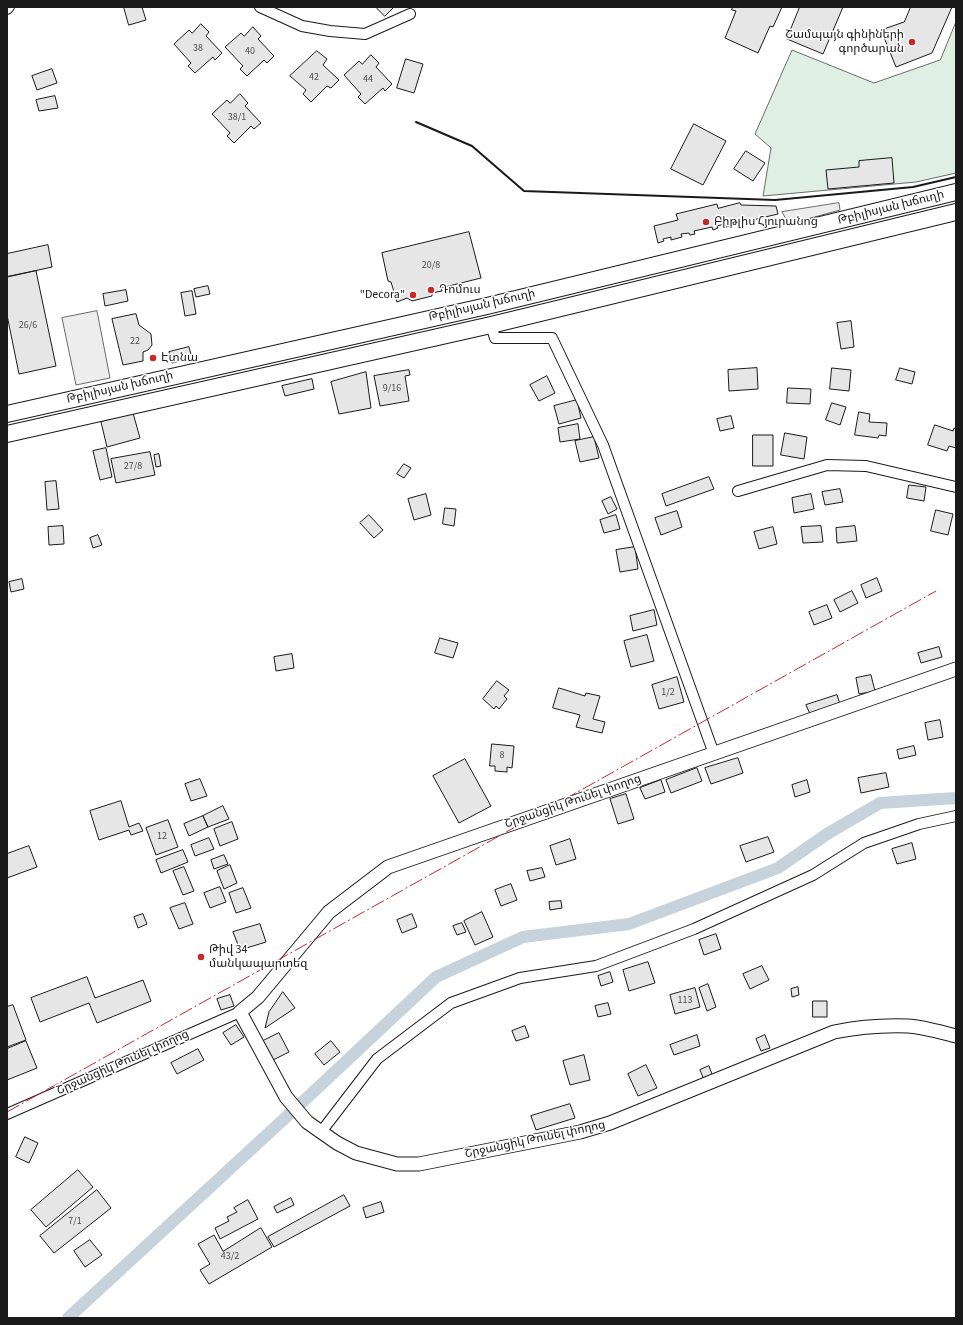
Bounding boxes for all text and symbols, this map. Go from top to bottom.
place label: Շամպայն գինիների գործարան [785,28,904,56]
marker: Շամպայն գինիների գործարան [907,37,917,47]
house number: 38 [193,43,203,55]
house number: 40 [245,46,255,58]
house number: 42 [309,72,319,84]
house number: 44 [363,74,373,86]
house number: 38/1 [228,112,246,124]
street label: Թբիլիսյան խճուղի [836,188,946,228]
place label: Բիթլիս Հյուրանոց [714,215,818,229]
marker: Բիթլիս Հյուրանոց [701,217,711,227]
house number: 20/8 [422,260,440,272]
place label: Դոմուս [439,283,481,297]
marker: Դոմուս [426,285,436,295]
street label: Թբիլիսյան խճուղի [427,287,537,325]
place label: "Decora" [360,288,405,302]
marker: "Decora" [408,290,418,300]
house number: 26/6 [19,320,37,332]
house number: 22 [130,336,140,348]
place label: Էտնա [161,351,198,365]
marker: Էտնա [148,353,158,363]
street label: Թբիլիսյան խճուղի [65,369,175,407]
house number: 9/16 [383,383,401,395]
house number: 27/8 [124,461,142,473]
house number: 1/2 [661,687,675,699]
house number: 8 [500,750,504,762]
street label: Շրջանցիկ Թունել փողոց [503,772,643,832]
house number: 12 [157,831,167,843]
place label: Թիվ 34 մանկապարտեզ [209,943,307,971]
marker: Թիվ 34 մանկապարտեզ [196,952,206,962]
house number: 113 [678,995,692,1007]
street label: Շրջանցիկ Թունել փողոց [55,1027,191,1099]
street label: Շրջանցիկ Թունել փողոց [463,1118,607,1162]
house number: 7/1 [68,1216,82,1228]
house number: 43/2 [221,1251,239,1263]

